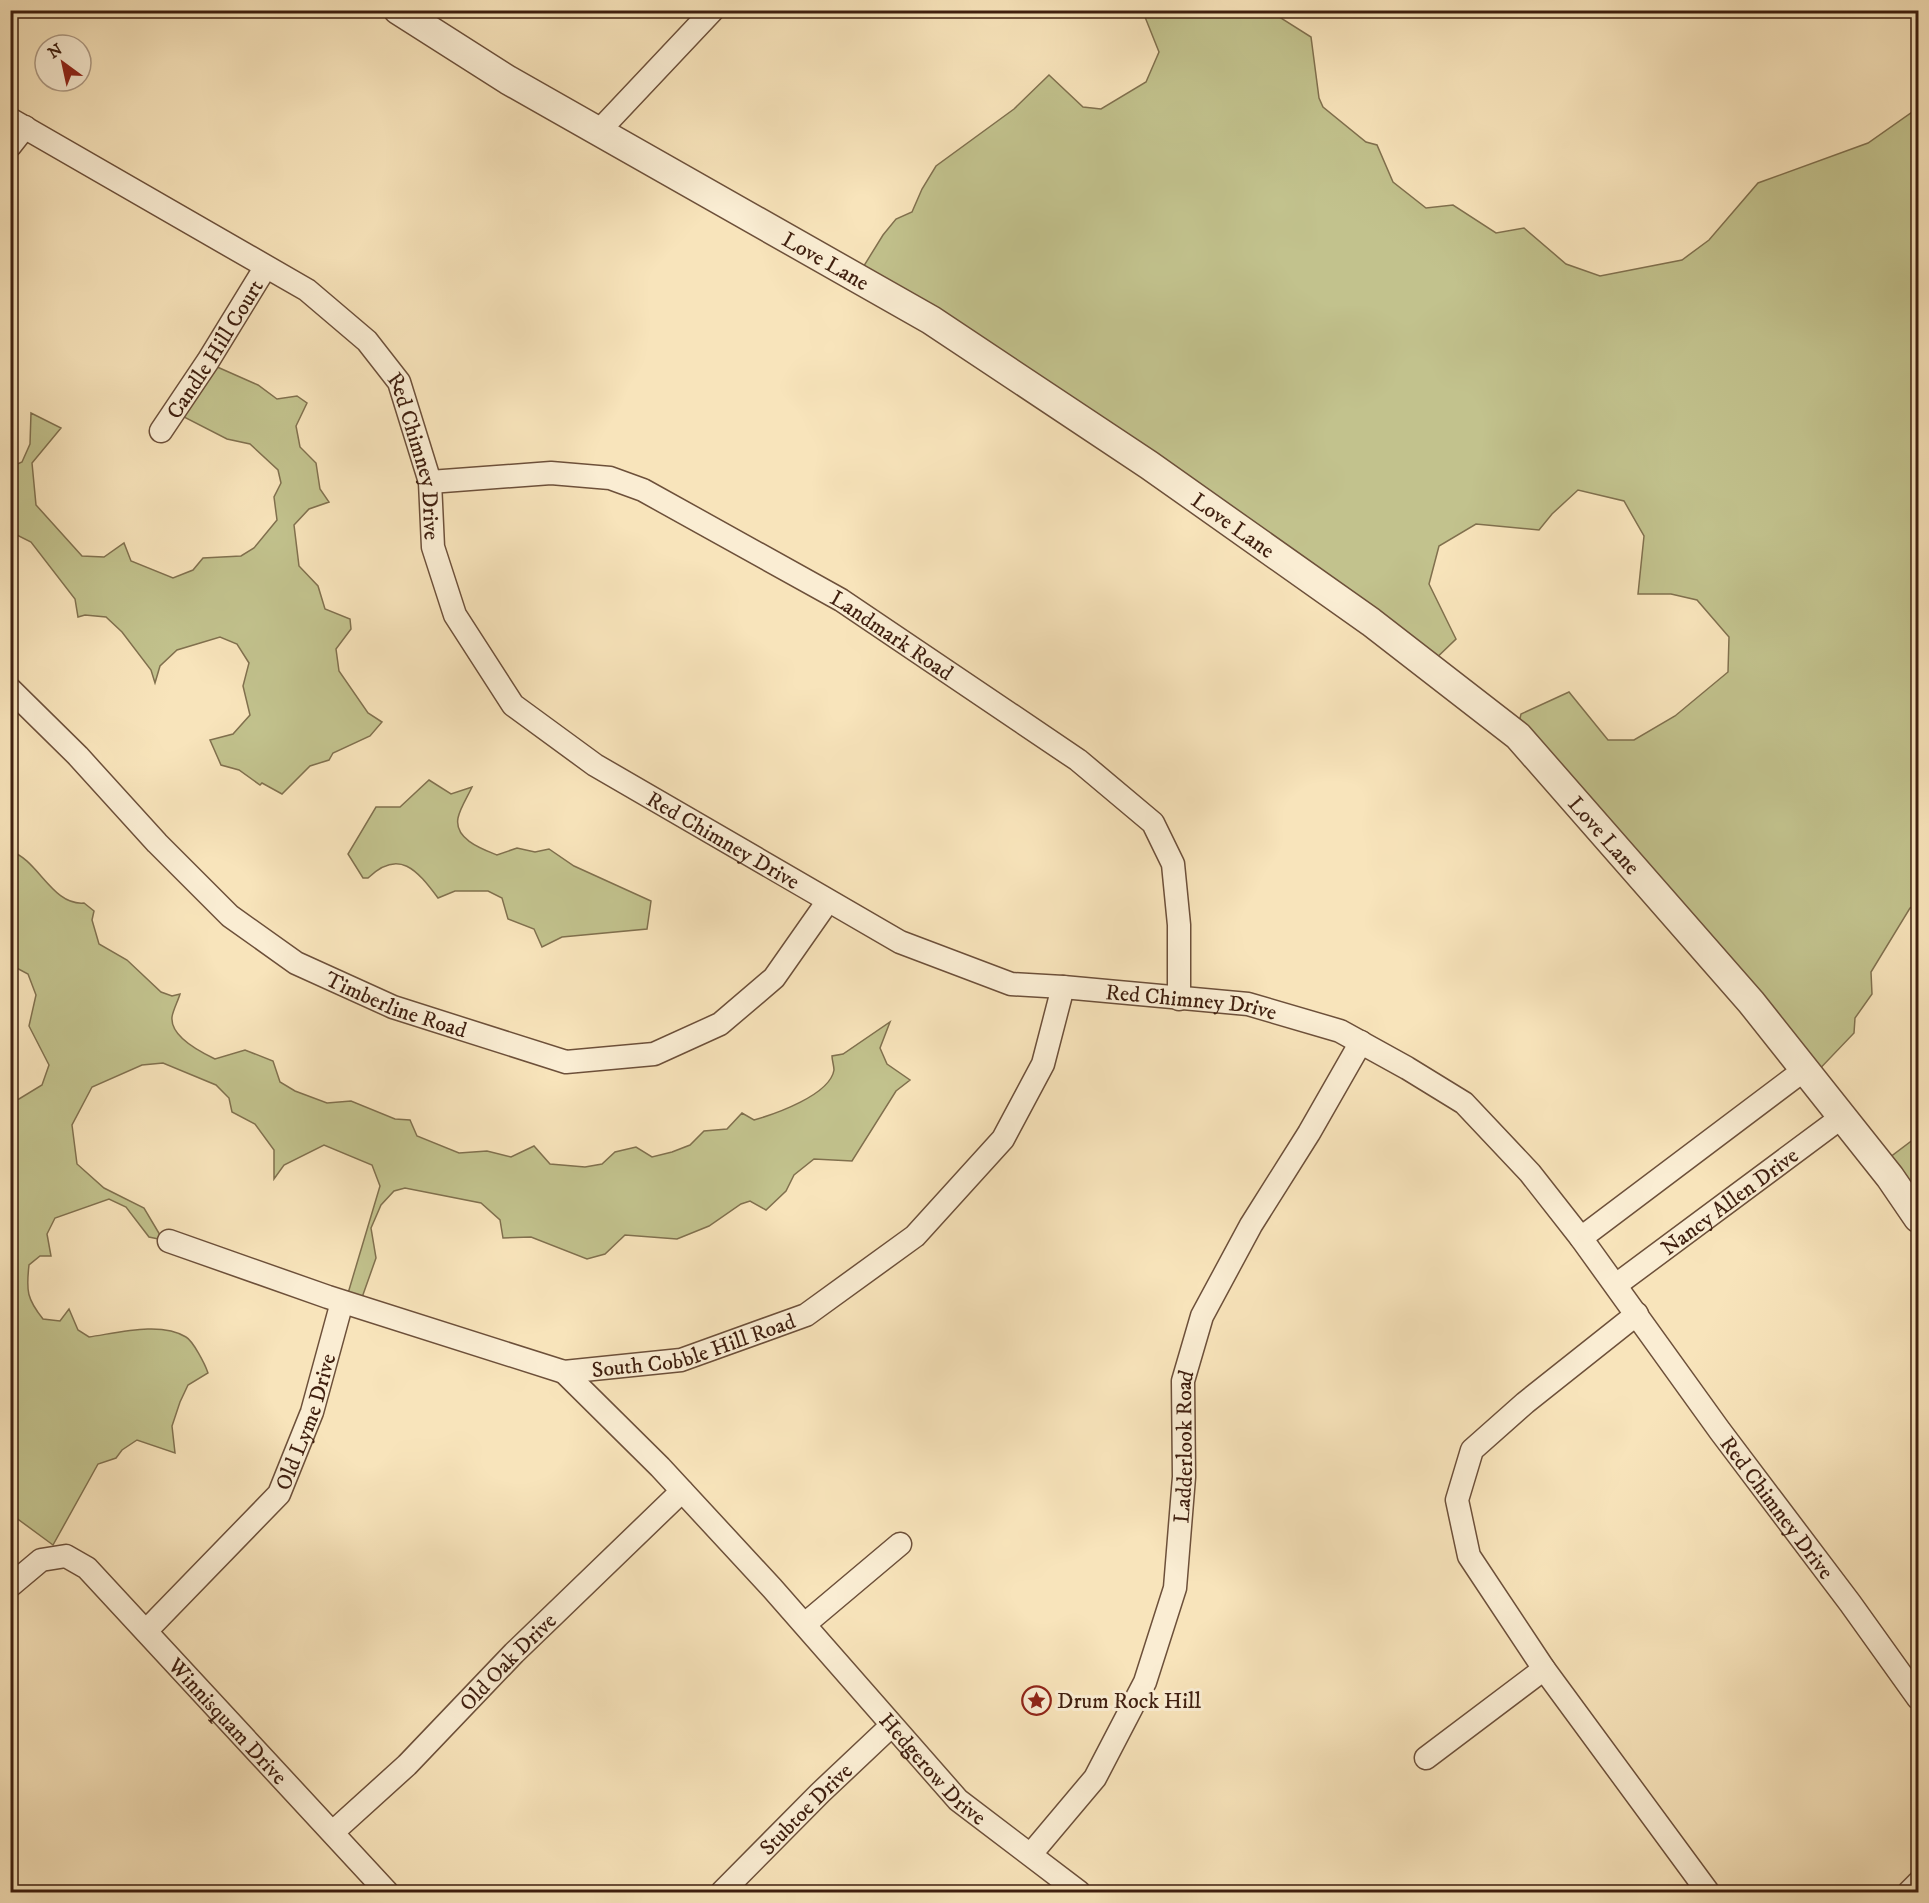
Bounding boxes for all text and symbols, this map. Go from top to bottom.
north arrow [33,33,93,93]
text: N [44,39,66,63]
street label: Love Lane [777,226,874,297]
street label: Candle Hill Court [161,275,270,424]
street label: Red Chimney Drive [381,367,445,541]
street label: Love Lane [1186,487,1280,565]
street label: Landmark Road [825,585,958,687]
street label: Red Chimney Drive [641,786,804,896]
street label: Love Lane [1562,791,1645,881]
street label: Timberline Road [321,966,470,1045]
street label: Red Chimney Drive [1104,979,1280,1027]
street label: Nancy Allen Drive [1656,1142,1804,1262]
street label: South Cobble Hill Road [590,1308,799,1384]
street label: Old Lyme Drive [270,1351,342,1494]
street label: Ladderlook Road [1168,1367,1201,1524]
street label: Red Chimney Drive [1714,1431,1839,1585]
street label: Old Oak Drive [454,1608,563,1717]
street label: Winnisquam Drive [161,1652,293,1791]
place icon: Drum Rock Hill [1020,1684,1052,1716]
place label: Drum Rock Hill [1057,1688,1202,1715]
street label: Hedgerow Drive [873,1708,991,1832]
street label: Stubtoe Drive [754,1758,858,1861]

